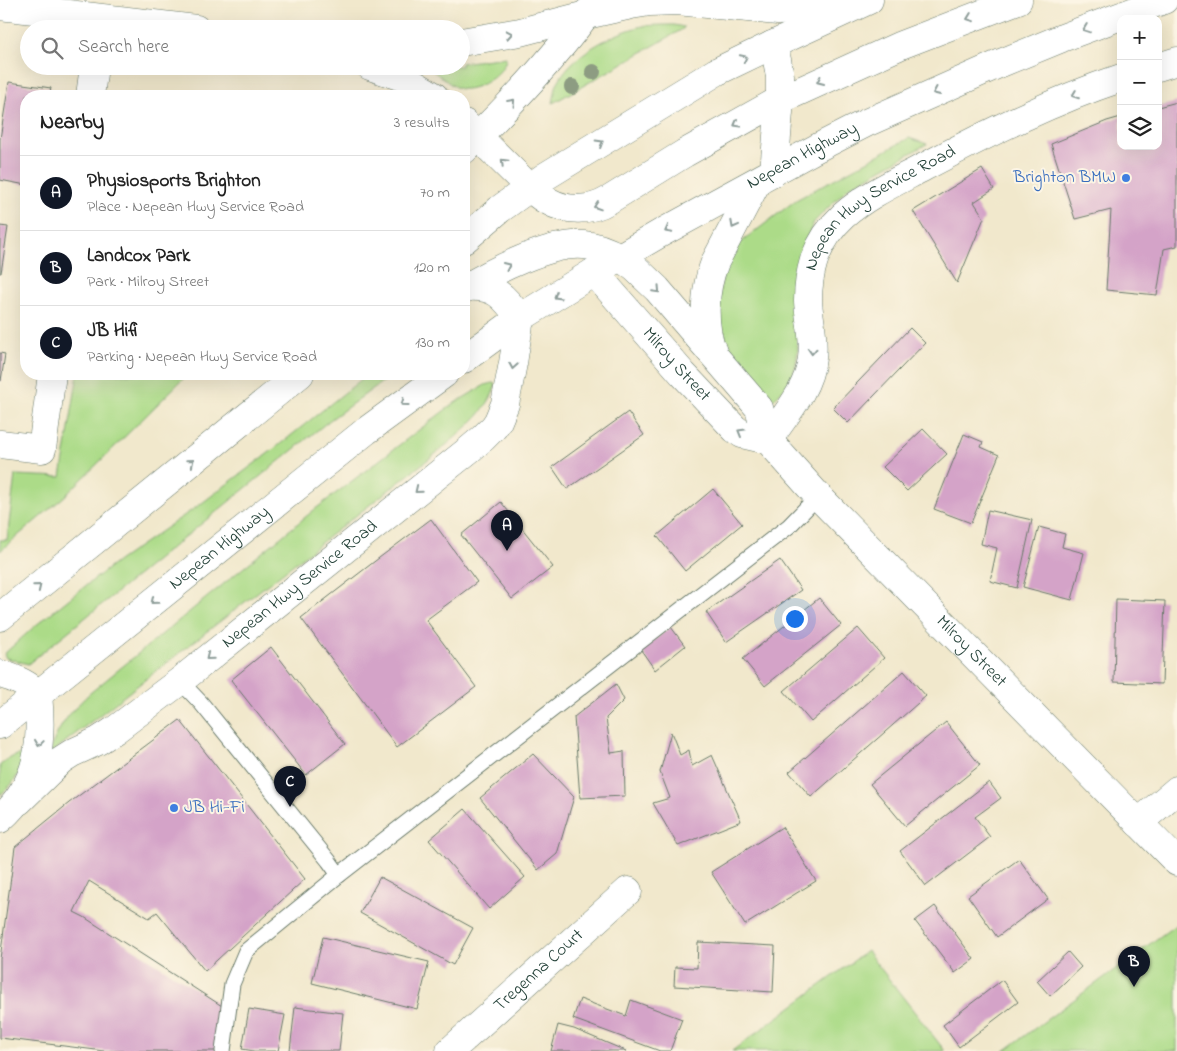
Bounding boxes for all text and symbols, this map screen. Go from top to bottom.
one-way arrow [966,12,975,22]
map controls [1117,15,1162,150]
button: + [1117,15,1162,60]
search box [20,20,470,75]
one-way arrow [1082,23,1091,33]
one-way arrow [505,30,514,40]
icon: search [38,34,66,62]
text: Search here [78,34,169,61]
one-way arrow [738,55,747,65]
button: − [1117,60,1162,105]
one-way arrow [816,75,825,85]
one-way arrow [932,86,941,96]
one-way arrow [1071,89,1080,99]
one-way arrow [506,98,515,107]
button: layers [1117,105,1162,150]
text: Nearby [40,108,104,138]
text: 3 results [394,111,450,135]
street label: Nepean Highway [742,116,863,197]
one-way arrow [733,117,742,127]
one-way arrow [595,139,604,149]
street label: Nepean Hwy Service Road [799,139,961,274]
one-way arrow [500,159,509,168]
place label: Brighton BMW [1012,165,1116,192]
text: Physiosports Brighton [87,168,261,195]
marker: Brighton BMW [1120,172,1132,184]
text: A [51,181,61,205]
text: 70 m [420,181,450,205]
text: Place · Nepean Hwy Service Road [87,195,304,219]
one-way arrow [593,200,602,210]
one-way arrow [731,219,741,228]
one-way arrow [664,223,673,233]
text: Landcox Park [87,243,190,270]
text: B [51,256,61,280]
text: 120 m [414,256,450,280]
one-way arrow [502,261,511,272]
text: Park · Milroy Street [87,270,209,294]
one-way arrow [651,284,660,293]
one-way arrow [554,289,563,299]
text: JB Hifi [87,318,141,345]
street label: Milroy Street [635,322,716,408]
text: C [52,331,60,355]
text: 130 m [415,331,450,355]
text: Parking · Nepean Hwy Service Road [87,345,317,369]
one-way arrow [807,348,818,356]
one-way arrow [508,362,518,371]
one-way arrow [401,397,410,405]
one-way arrow [737,428,746,438]
one-way arrow [186,458,195,467]
one-way arrow [415,485,424,494]
street label: Nepean Highway [164,500,276,597]
pin: A [491,510,523,551]
street label: Nepean Hwy Service Road [217,514,384,655]
one-way arrow [32,584,41,592]
one-way arrow [150,596,159,605]
your location [782,606,808,632]
street label: Milroy Street [929,610,1012,694]
one-way arrow [206,651,215,660]
one-way arrow [34,739,45,747]
pin: C [274,766,306,807]
place label: JB Hi-Fi [184,795,245,821]
marker: JB Hi-Fi [168,802,180,814]
street label: Tregenna Court [488,923,590,1018]
pin: B [1118,946,1150,987]

